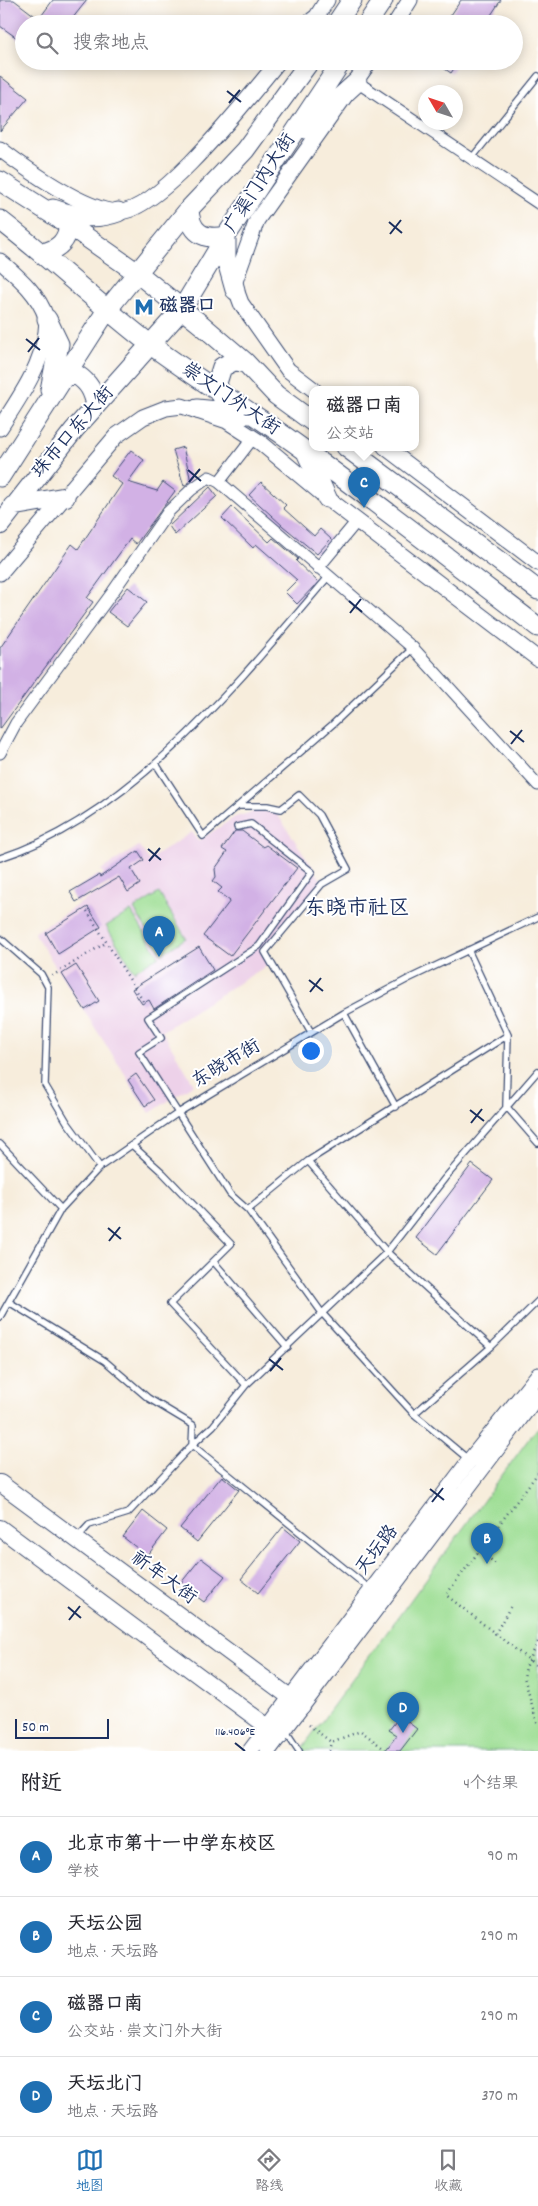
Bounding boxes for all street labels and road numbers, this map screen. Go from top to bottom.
street label: 广渠门内大街 [219,129,303,239]
street label: 崇文门外大街 [175,357,285,443]
street label: 珠市口东大街 [26,381,122,485]
street label: 东晓市街 [187,1034,267,1096]
street label: 天坛路 [350,1520,406,1582]
street label: 祈年大街 [124,1546,202,1612]

